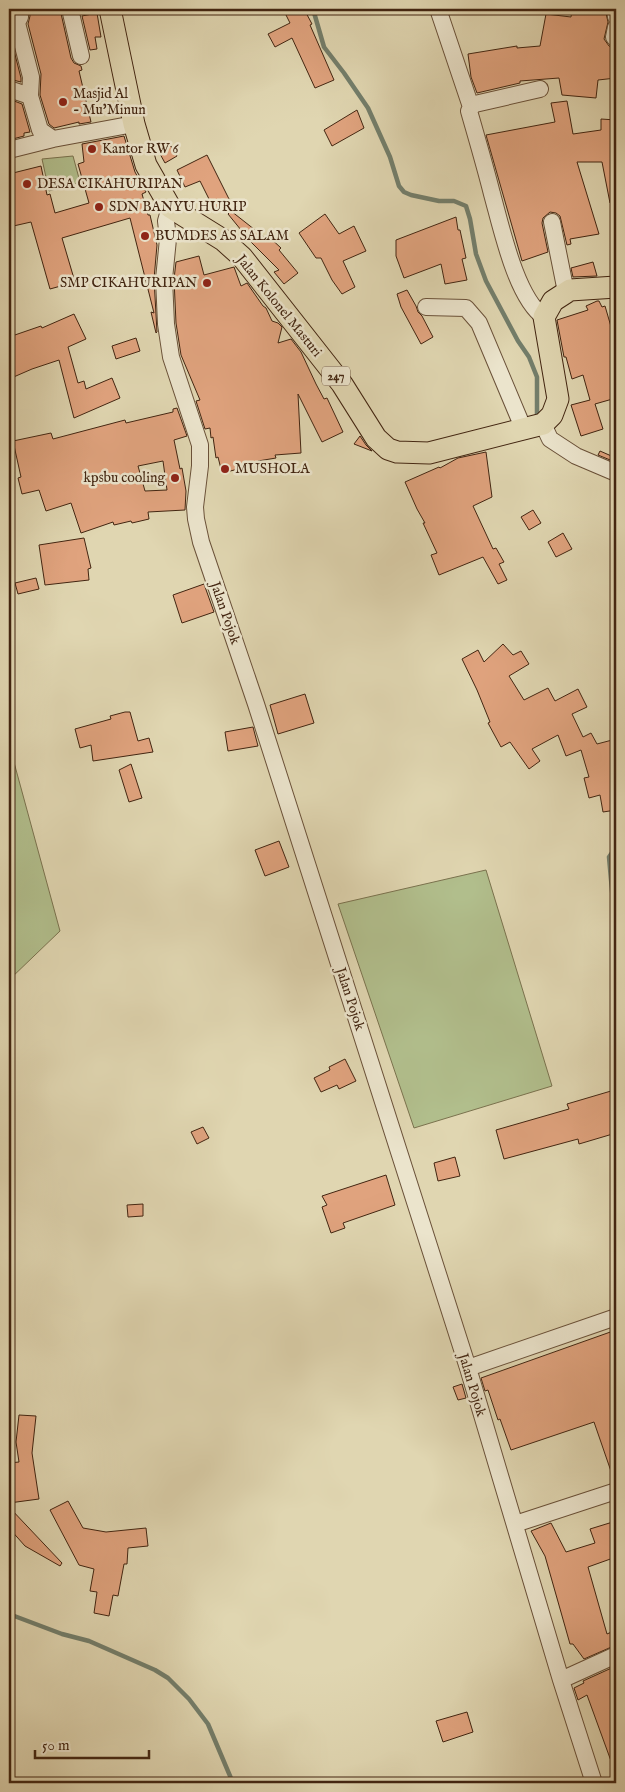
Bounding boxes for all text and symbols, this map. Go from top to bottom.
place label: Masjid Al - Mu'Minun [73,85,146,119]
marker: Masjid Al - Mu'Minun [57,96,69,108]
place label: Kantor RW 6 [102,140,180,158]
marker: Kantor RW 6 [86,143,98,155]
place label: DESA CIKAHURIPAN [37,175,183,193]
marker: DESA CIKAHURIPAN [21,178,33,190]
place label: SDN BANYU HURIP [109,198,246,216]
marker: SDN BANYU HURIP [93,201,105,213]
place label: BUMDES AS SALAM [155,227,289,245]
marker: BUMDES AS SALAM [139,230,151,242]
street label: Jalan Kolonel Masturi [231,250,326,361]
place label: SMP CIKAHURIPAN [60,274,197,292]
marker: SMP CIKAHURIPAN [201,277,213,289]
road number: 247 [322,366,350,386]
place label: MUSHOLA [235,460,310,478]
marker: MUSHOLA [219,463,231,475]
place label: kpsbu cooling [84,469,165,487]
marker: kpsbu cooling [169,472,181,484]
street label: Jalan Pojok [205,577,244,647]
street label: Jalan Pojok [331,963,369,1033]
street label: Jalan Pojok [453,1349,490,1419]
scale bar [35,1727,149,1759]
text: 50 m [42,1736,70,1755]

